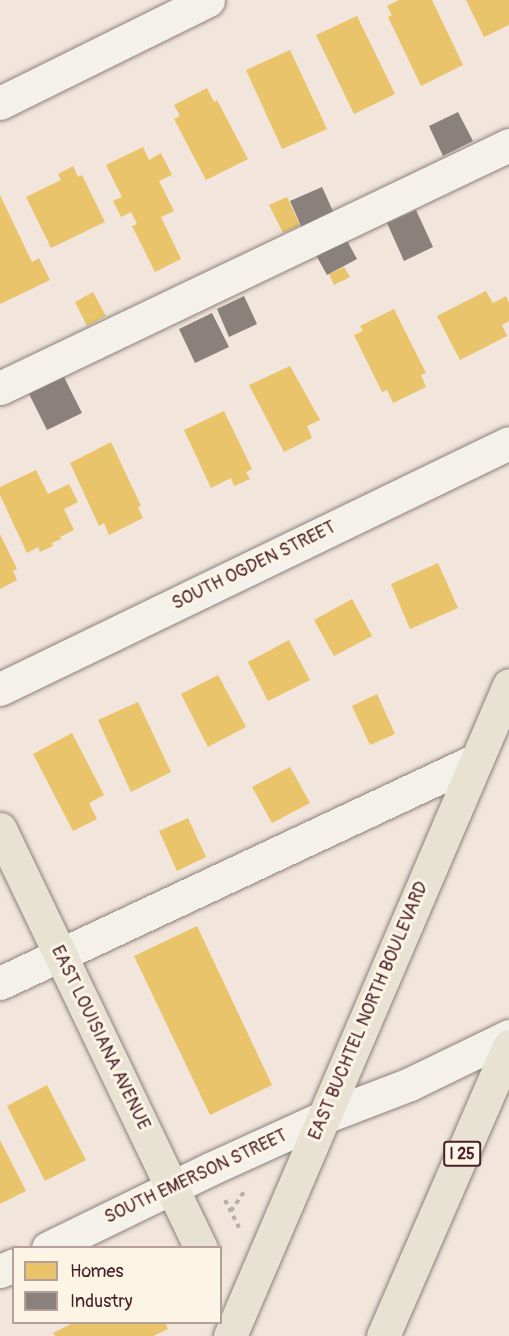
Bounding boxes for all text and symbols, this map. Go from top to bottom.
street label: SOUTH OGDEN STREET [169,517,339,615]
street label: EAST BUCHTEL NORTH BOULEVARD [305,879,433,1143]
street label: EAST LOUISIANA AVENUE [46,942,154,1134]
street label: SOUTH EMERSON STREET [101,1125,291,1229]
road number: I 25 [442,1141,482,1167]
legend [12,1246,222,1324]
text: Homes [70,1260,123,1283]
text: Industry [70,1290,133,1313]

